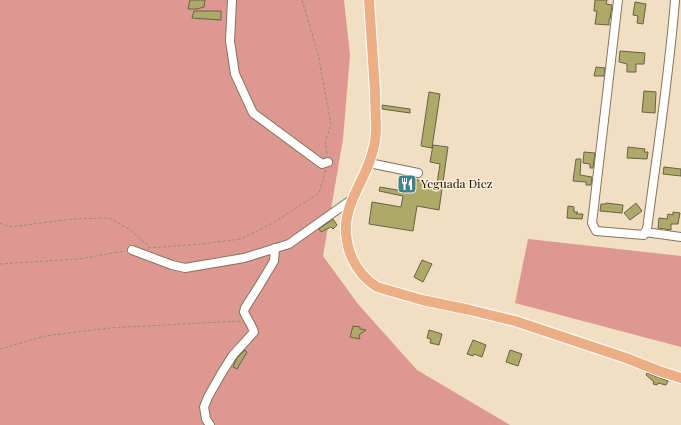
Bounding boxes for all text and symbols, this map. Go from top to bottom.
restaurant icon: Yeguada Diez [396,173,418,195]
place label: Yeguada Diez [420,175,493,191]

